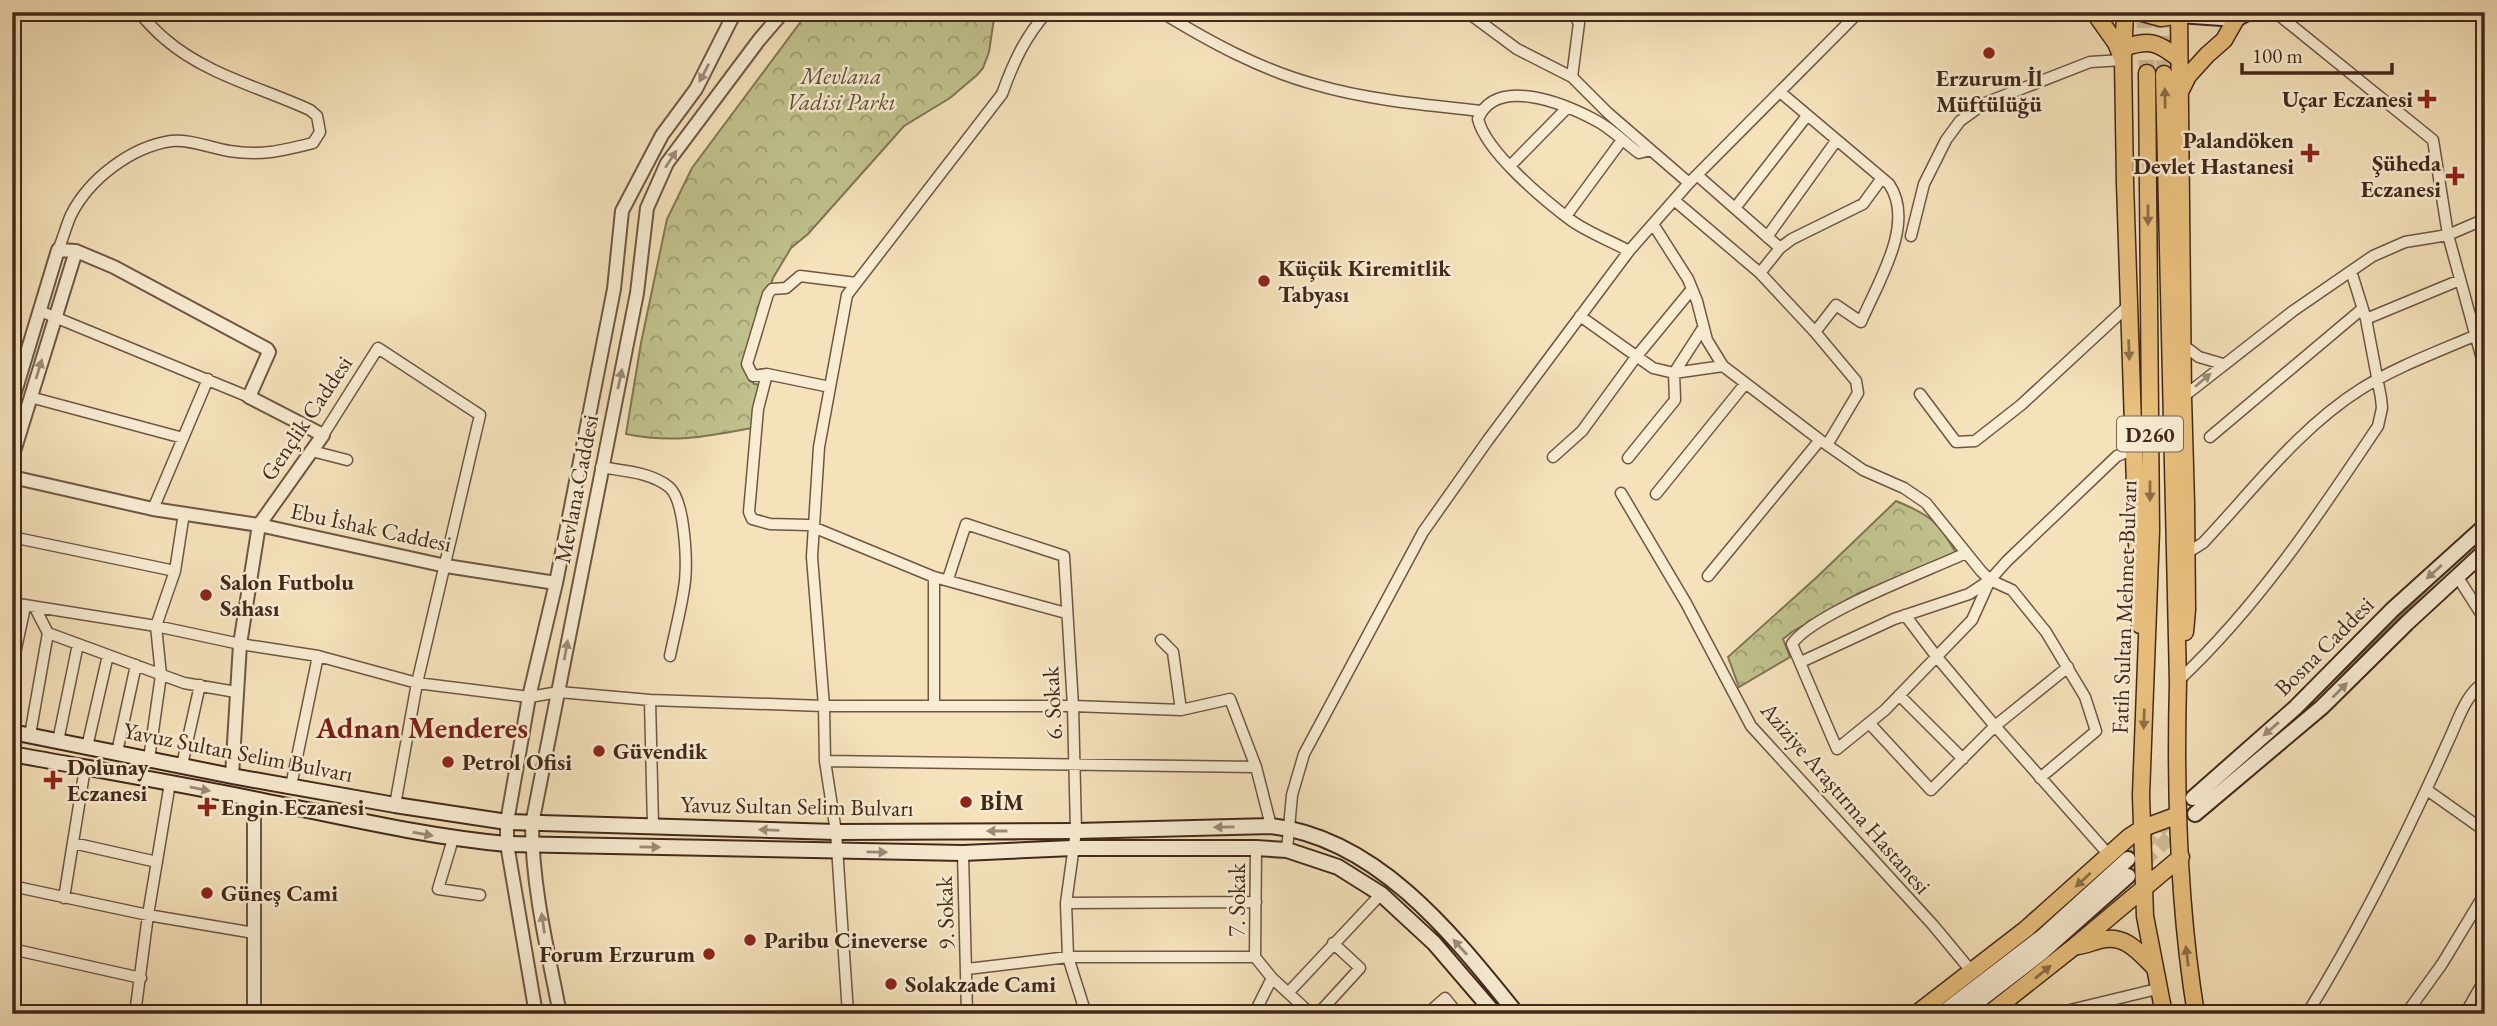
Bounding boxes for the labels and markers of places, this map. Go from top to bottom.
marker: Erzurum İl Müftülüğü [1981,45,1997,61]
place label: Erzurum İl Müftülüğü [1936,63,2043,119]
place label: Uçar Eczanesi [2282,84,2413,114]
marker: Uçar Eczanesi [2419,91,2435,107]
place label: Palandöken Devlet Hastanesi [2133,125,2294,181]
marker: Palandöken Devlet Hastanesi [2300,143,2320,163]
place label: Şüheda Eczanesi [2361,148,2442,204]
marker: Şüheda Eczanesi [2447,168,2463,184]
place label: Küçük Kiremitlik Tabyası [1278,253,1451,309]
marker: Küçük Kiremitlik Tabyası [1256,273,1272,289]
place label: Salon Futbolu Sahası [220,567,354,623]
marker: Salon Futbolu Sahası [198,587,214,603]
place label: Güvendik [613,736,708,766]
marker: Güvendik [591,743,607,759]
place label: Petrol Ofisi [462,747,572,777]
place label: Dolunay Eczanesi [67,752,149,808]
marker: Petrol Ofisi [440,754,456,770]
marker: Dolunay Eczanesi [45,772,61,788]
place label: BİM [980,787,1024,817]
place label: Engin Eczanesi [221,792,364,822]
marker: BİM [958,794,974,810]
marker: Engin Eczanesi [199,799,215,815]
place label: Güneş Cami [221,878,338,908]
marker: Güneş Cami [199,885,215,901]
place label: Paribu Cineverse [764,925,928,955]
marker: Paribu Cineverse [742,932,758,948]
place label: Forum Erzurum [539,939,695,969]
marker: Forum Erzurum [701,946,717,962]
place label: Solakzade Cami [905,969,1056,999]
marker: Solakzade Cami [883,976,899,992]

